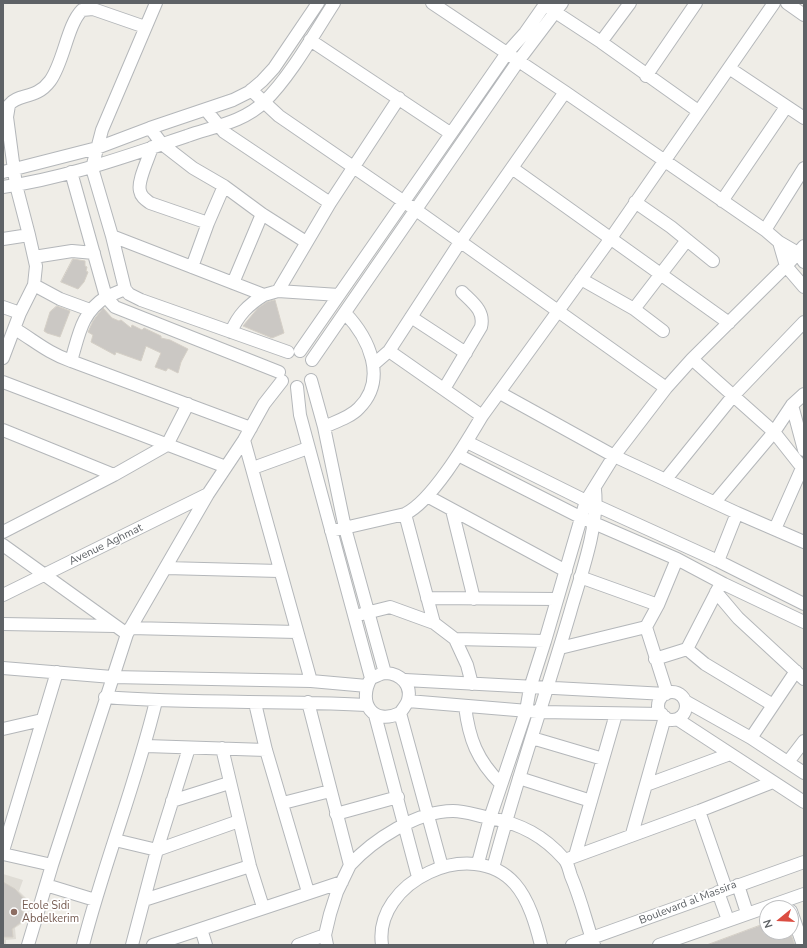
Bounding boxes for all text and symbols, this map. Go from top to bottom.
street label: Avenue Aghmat [67,522,145,568]
street label: Boulevard al Massira [637,878,739,928]
place label: Ecole Sidi Abdelkerim [22,899,79,925]
north arrow [759,900,799,940]
marker: Ecole Sidi Abdelkerim [9,907,19,917]
text: N [760,917,776,930]

